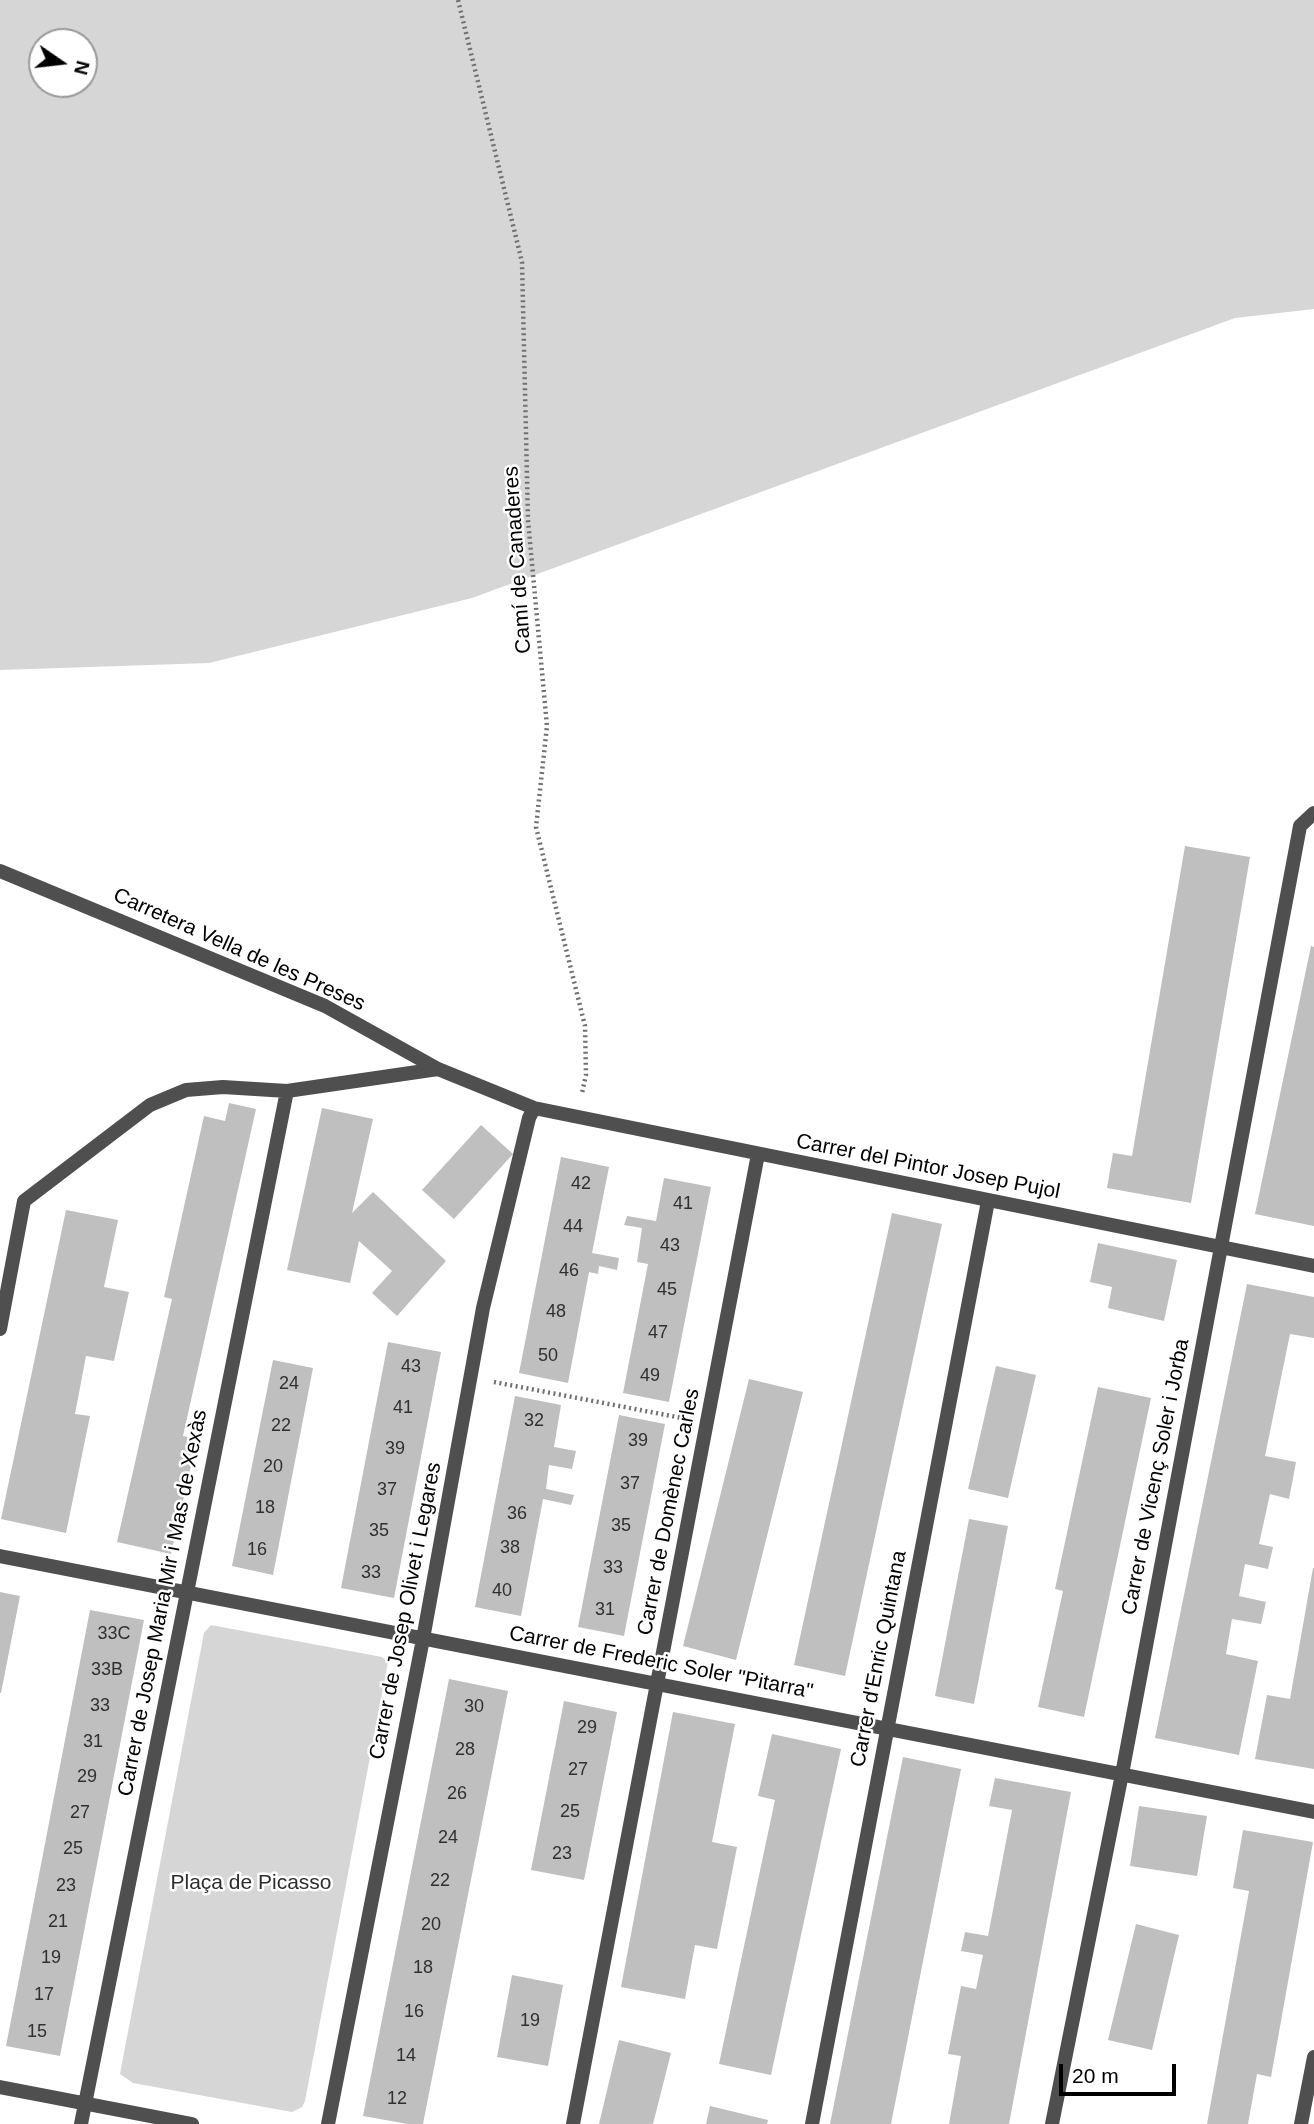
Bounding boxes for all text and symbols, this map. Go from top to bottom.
north arrow [28,28,98,98]
text: N [70,59,94,77]
street label: Camí de Canaderes [499,465,537,655]
street label: Carretera Vella de les Preses [109,883,369,1017]
street label: Carrer del Pintor Josep Pujol [794,1129,1062,1205]
house number: 42 [571,1173,591,1195]
house number: 41 [673,1193,693,1215]
house number: 44 [563,1216,583,1238]
house number: 43 [660,1235,680,1257]
house number: 46 [559,1260,579,1282]
house number: 45 [657,1279,677,1301]
house number: 48 [546,1301,566,1323]
house number: 47 [648,1322,668,1344]
street label: Carrer de Vicenç Soler i Jorba [1117,1337,1195,1617]
house number: 50 [538,1345,558,1367]
house number: 43 [401,1356,421,1378]
house number: 49 [640,1365,660,1387]
house number: 24 [279,1373,299,1395]
street label: Carrer de Domènec Carles [633,1386,705,1638]
house number: 41 [393,1397,413,1419]
street label: Carrer de Josep Maria Mir i Mas de Xexàs [113,1408,213,1798]
house number: 32 [524,1410,544,1432]
house number: 22 [271,1415,291,1437]
house number: 39 [628,1430,648,1452]
house number: 39 [385,1438,405,1460]
house number: 20 [263,1456,283,1478]
street label: Carrer de Josep Olivet i Legares [365,1460,447,1762]
house number: 37 [620,1473,640,1495]
house number: 37 [377,1479,397,1501]
house number: 18 [255,1497,275,1519]
house number: 36 [507,1503,527,1525]
house number: 35 [611,1515,631,1537]
house number: 35 [369,1520,389,1542]
house number: 38 [500,1537,520,1559]
house number: 16 [247,1539,267,1561]
street label: Carrer d'Enric Quintana [846,1549,912,1769]
house number: 33 [603,1557,623,1579]
house number: 33 [361,1562,381,1584]
house number: 40 [492,1580,512,1602]
house number: 31 [595,1599,615,1621]
street label: Carrer de Frederic Soler "Pitarra" [507,1621,815,1705]
house number: 33C [97,1623,131,1645]
house number: 33B [91,1659,123,1681]
house number: 33 [90,1695,110,1717]
house number: 30 [464,1696,484,1718]
house number: 29 [577,1717,597,1739]
house number: 31 [83,1731,103,1753]
house number: 28 [455,1739,475,1761]
house number: 27 [568,1759,588,1781]
house number: 29 [77,1766,97,1788]
house number: 26 [447,1783,467,1805]
house number: 25 [560,1801,580,1823]
house number: 27 [70,1802,90,1824]
house number: 24 [438,1827,458,1849]
house number: 25 [63,1838,83,1860]
house number: 23 [552,1843,572,1865]
park label: Plaça de Picasso [170,1870,332,1896]
house number: 22 [430,1870,450,1892]
house number: 23 [56,1875,76,1897]
house number: 21 [48,1911,68,1933]
house number: 20 [421,1914,441,1936]
house number: 19 [41,1947,61,1969]
house number: 18 [413,1957,433,1979]
house number: 17 [34,1984,54,2006]
house number: 16 [404,2001,424,2023]
house number: 19 [520,2010,540,2032]
house number: 15 [27,2021,47,2043]
house number: 14 [396,2045,416,2067]
scale bar [1062,2050,1179,2094]
text: 20 m [1072,2064,1119,2087]
house number: 12 [387,2088,407,2110]

